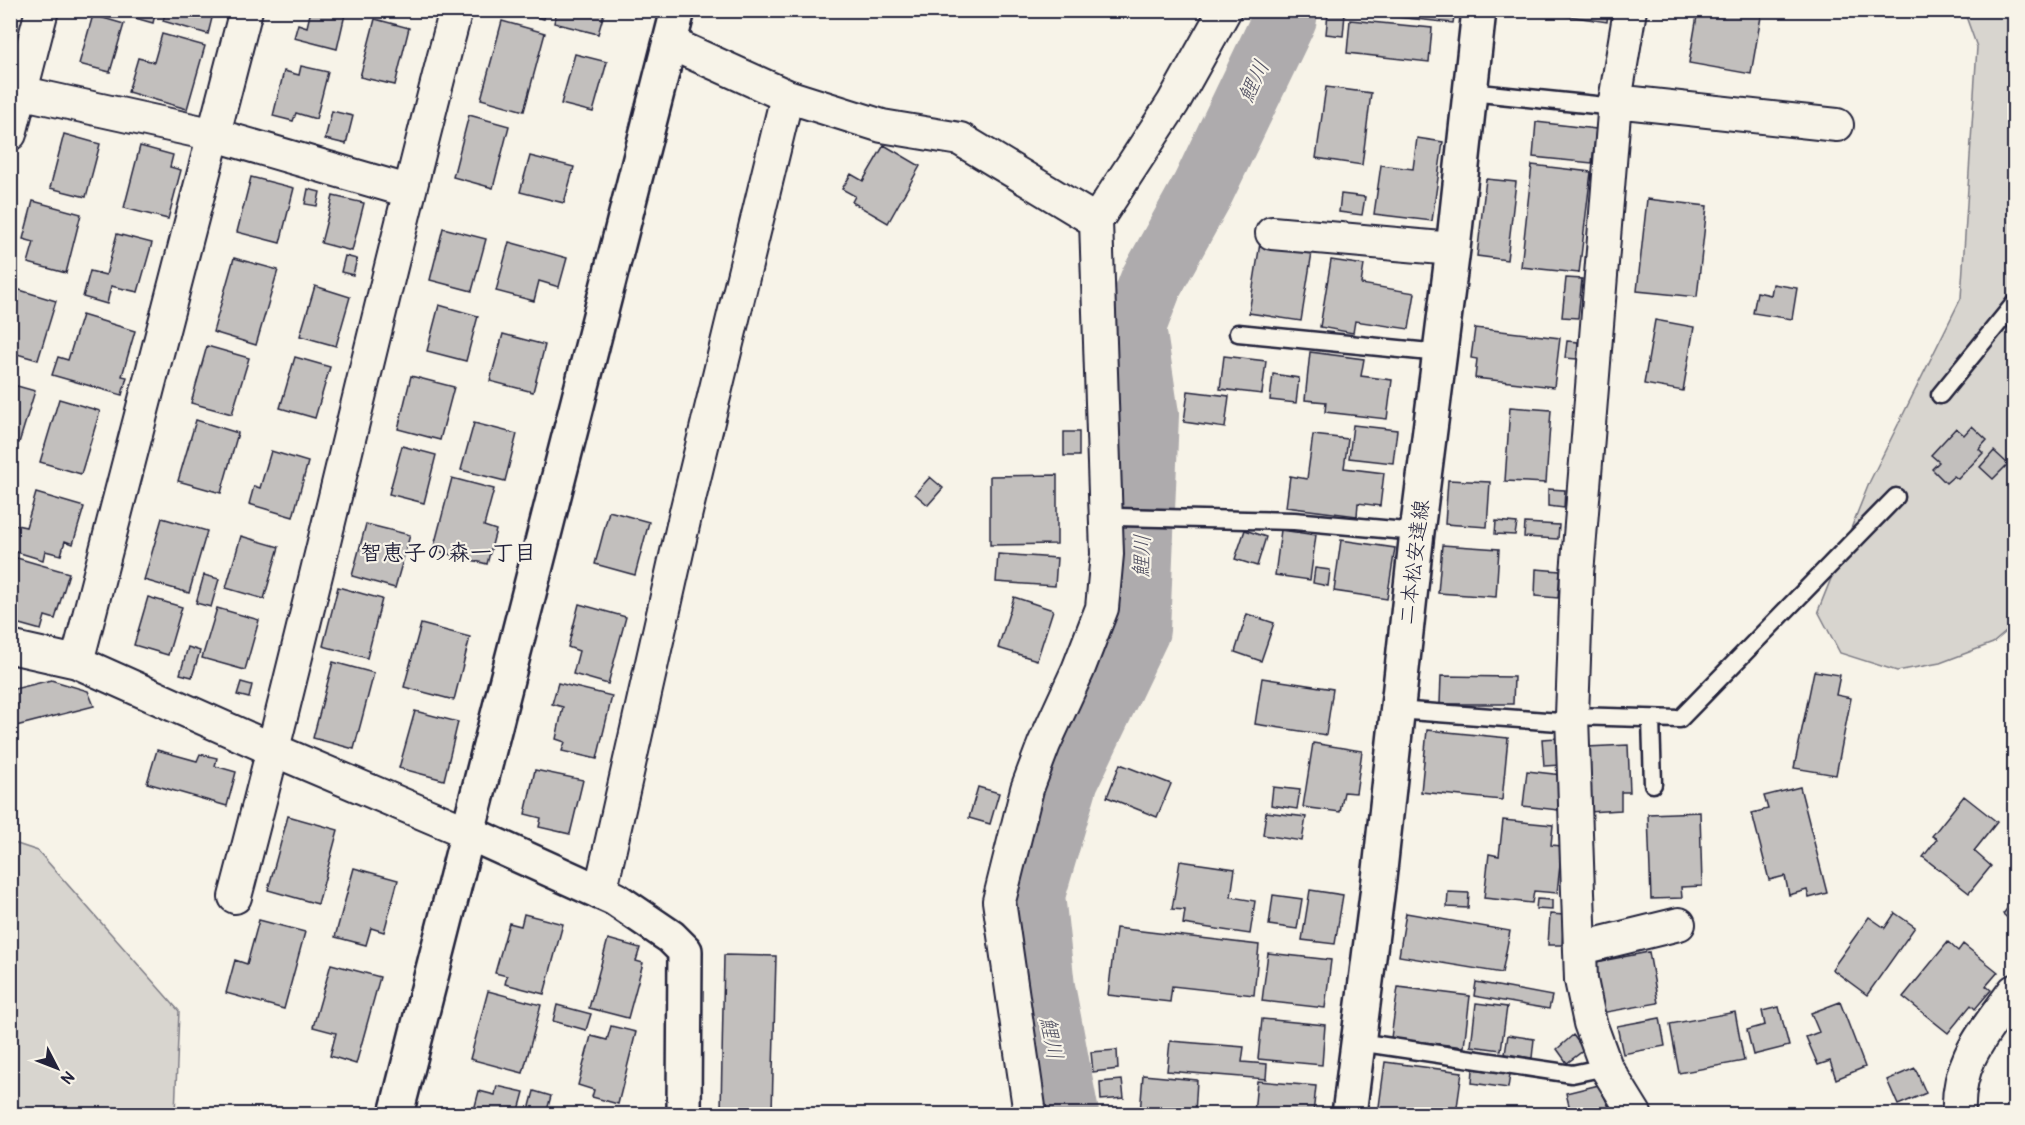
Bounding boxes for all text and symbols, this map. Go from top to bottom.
water label: 鯉川 [1232,56,1276,107]
street label: 二本松安達線 [1393,498,1436,626]
water label: 鯉川 [1127,534,1157,579]
district label: 智恵子の森一丁目 [360,539,536,567]
water label: 鯉川 [1033,1014,1069,1062]
north arrow [27,1038,87,1098]
text: N [56,1067,78,1088]

